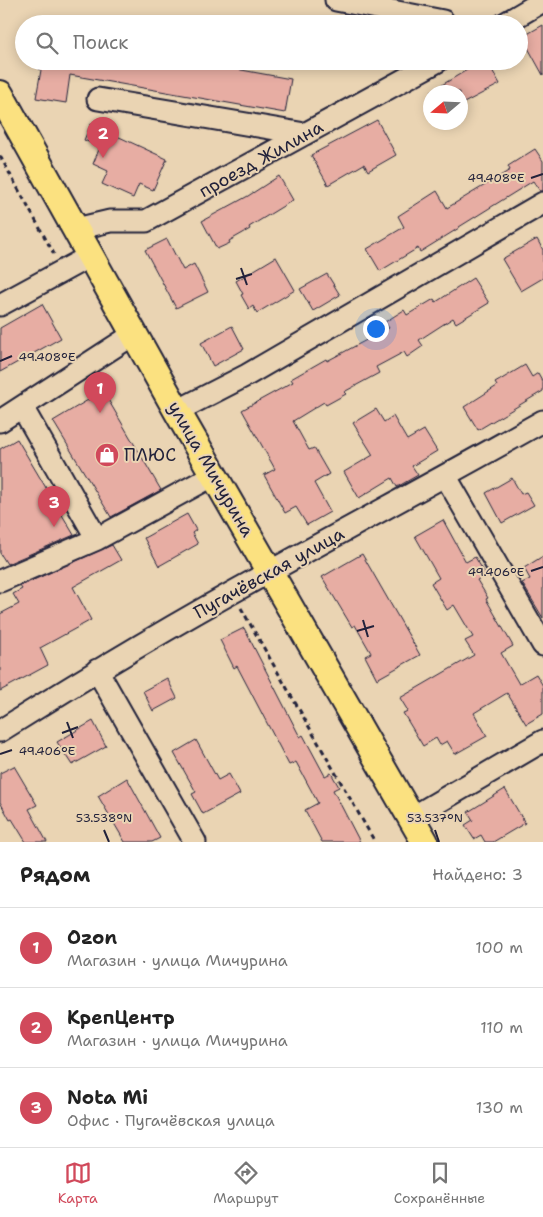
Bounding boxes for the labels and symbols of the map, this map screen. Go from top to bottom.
north arrow [423,85,468,130]
street label: проезд Жилина [195,115,327,203]
pin: 2 [87,117,119,158]
text: 49.408°E [468,170,524,186]
your location [363,316,389,342]
text: 49.408°E [19,349,75,365]
pin: 1 [84,372,116,413]
street label: улица Мичурина [162,397,260,541]
shop icon: ПЛЮС [94,442,120,468]
place label: ПЛЮС [124,443,176,467]
pin: 3 [38,486,70,527]
street label: Пугачёвская улица [189,522,349,624]
text: 49.406°E [468,564,524,580]
text: 49.406°E [19,743,75,759]
text: 53.538°N [76,810,132,826]
text: 53.537°N [407,810,463,826]

